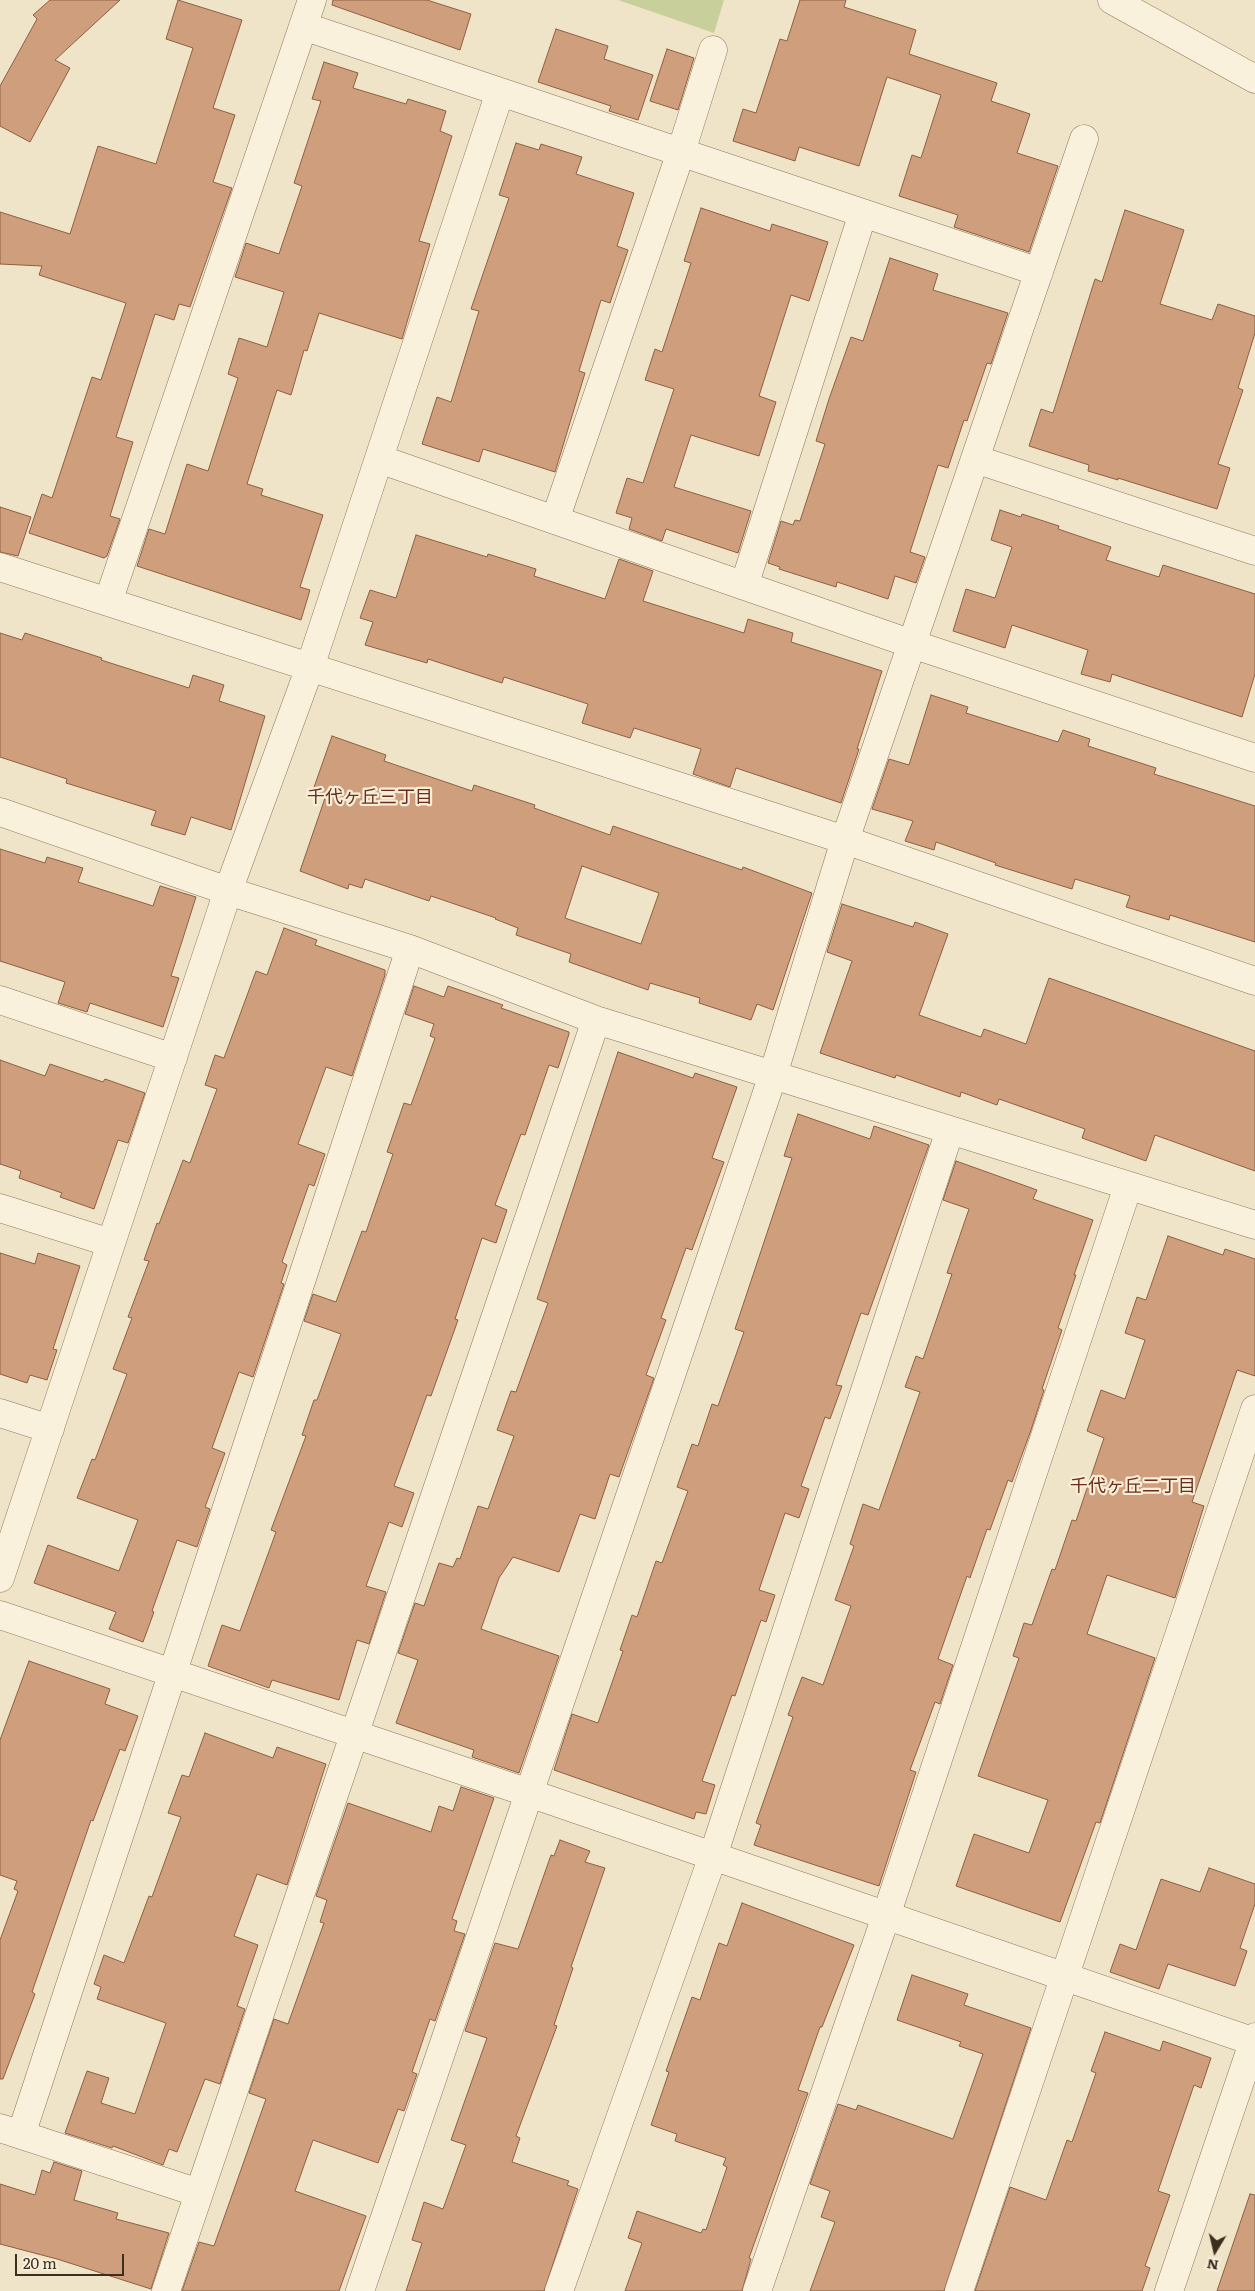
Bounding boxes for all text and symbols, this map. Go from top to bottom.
district label: 千代ヶ丘三丁目 [307,787,433,809]
district label: 千代ヶ丘二丁目 [1070,1476,1196,1498]
north arrow [1190,2226,1240,2276]
scale bar [18,2244,126,2276]
text: 20 m [23,2251,57,2274]
text: N [1205,2255,1220,2277]

